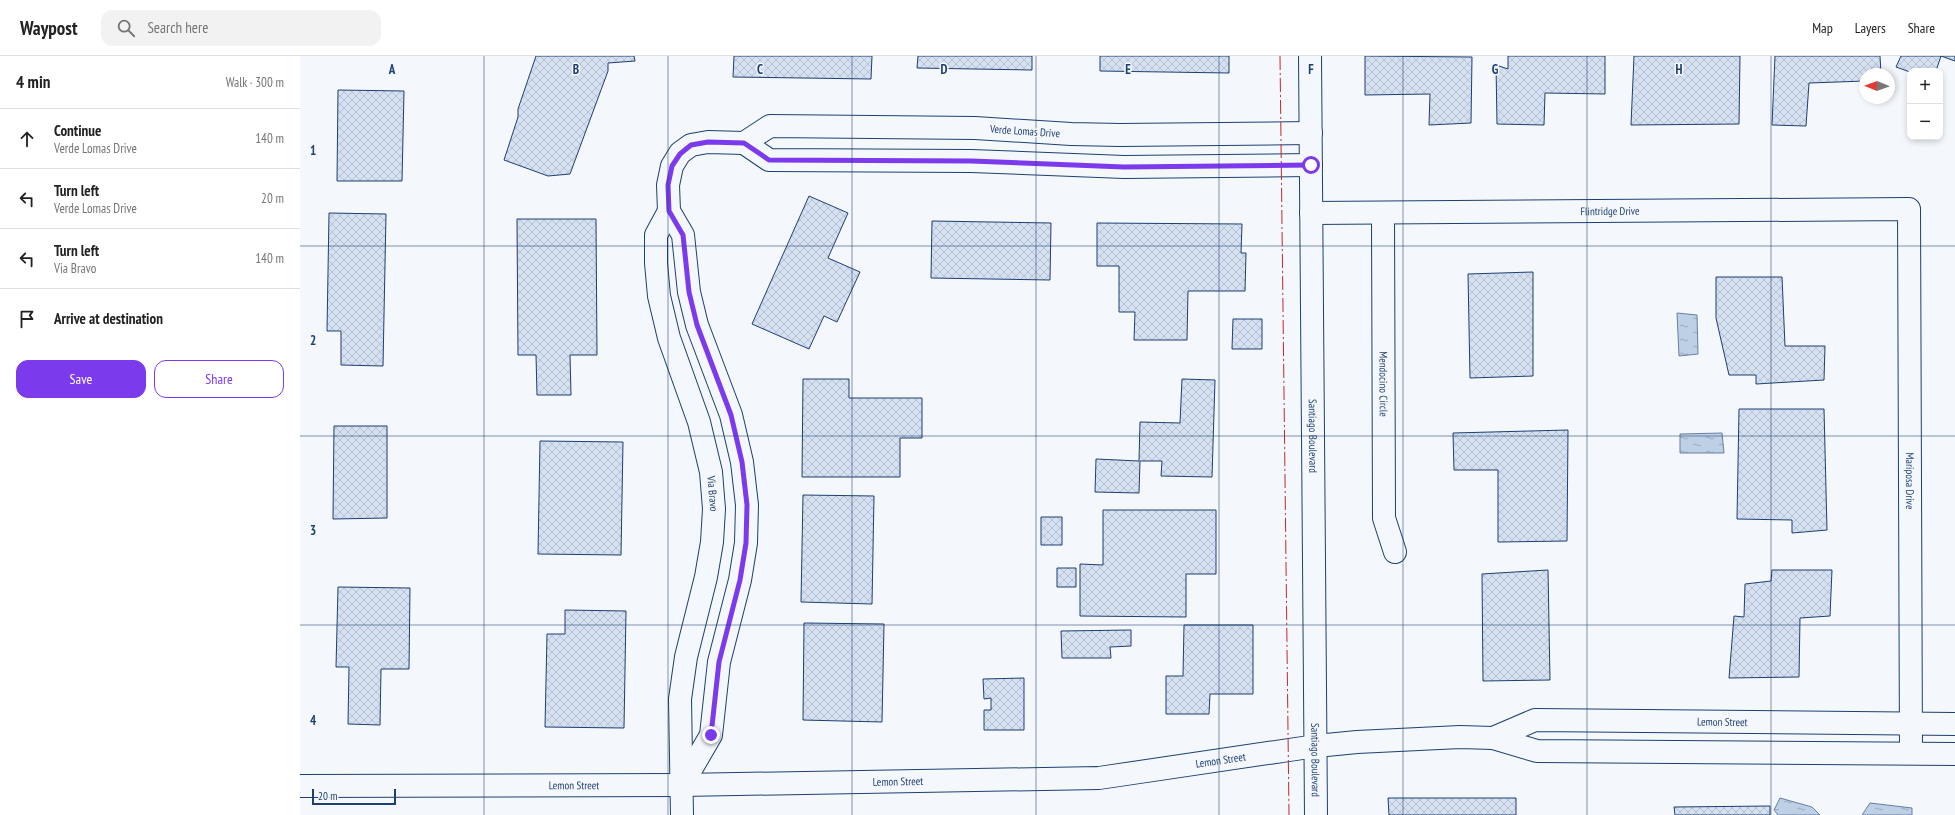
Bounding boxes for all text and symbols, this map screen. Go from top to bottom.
search box [101,10,381,46]
text: Waypost [20,16,77,40]
icon: search [115,17,137,39]
text: Search here [147,18,208,37]
text: Map [1812,19,1833,37]
text: Layers [1855,19,1886,37]
text: Share [1908,19,1935,37]
text: A [388,61,396,78]
text: B [573,61,579,78]
text: C [757,61,763,78]
text: D [941,61,948,78]
text: E [1125,61,1131,78]
text: F [1308,61,1314,78]
text: G [1492,61,1499,78]
text: H [1676,61,1683,78]
north arrow [1859,68,1895,104]
map controls [1907,68,1943,140]
button: + [1907,68,1943,104]
text: 4 min [16,71,50,93]
text: Walk · 300 m [226,74,284,91]
button: − [1907,104,1943,140]
text: Continue [54,121,101,140]
street label: Verde Lomas Drive [989,121,1061,140]
icon: ahead [16,128,38,150]
text: 140 m [255,130,284,147]
text: Verde Lomas Drive [54,140,137,157]
text: 1 [310,142,316,159]
route start [1302,156,1320,174]
text: Turn left [54,181,99,200]
icon: left [16,188,38,210]
text: 20 m [261,190,284,207]
text: Verde Lomas Drive [54,200,137,217]
street label: Flintridge Drive [1580,204,1640,218]
text: Turn left [54,241,99,260]
icon: left [16,248,38,270]
text: 140 m [255,250,284,267]
text: Via Bravo [54,260,96,277]
icon: arrive [16,308,38,330]
text: Arrive at destination [54,309,163,328]
text: 2 [310,332,316,349]
street label: Mendocino Circle [1376,351,1391,417]
button: Save [16,360,146,398]
button: Share [154,360,284,398]
street label: Santiago Boulevard [1306,399,1320,473]
street label: Mariposa Drive [1903,453,1917,510]
street label: Via Bravo [704,474,721,512]
text: 3 [310,522,316,539]
text: 4 [310,712,317,729]
street label: Lemon Street [1697,715,1748,729]
street label: Santiago Boulevard [1308,723,1323,797]
route end [702,726,720,744]
street label: Lemon Street [1195,749,1247,771]
street label: Lemon Street [873,774,923,789]
street label: Lemon Street [549,778,599,792]
scale bar [312,787,396,806]
text: 20 m [318,789,337,803]

